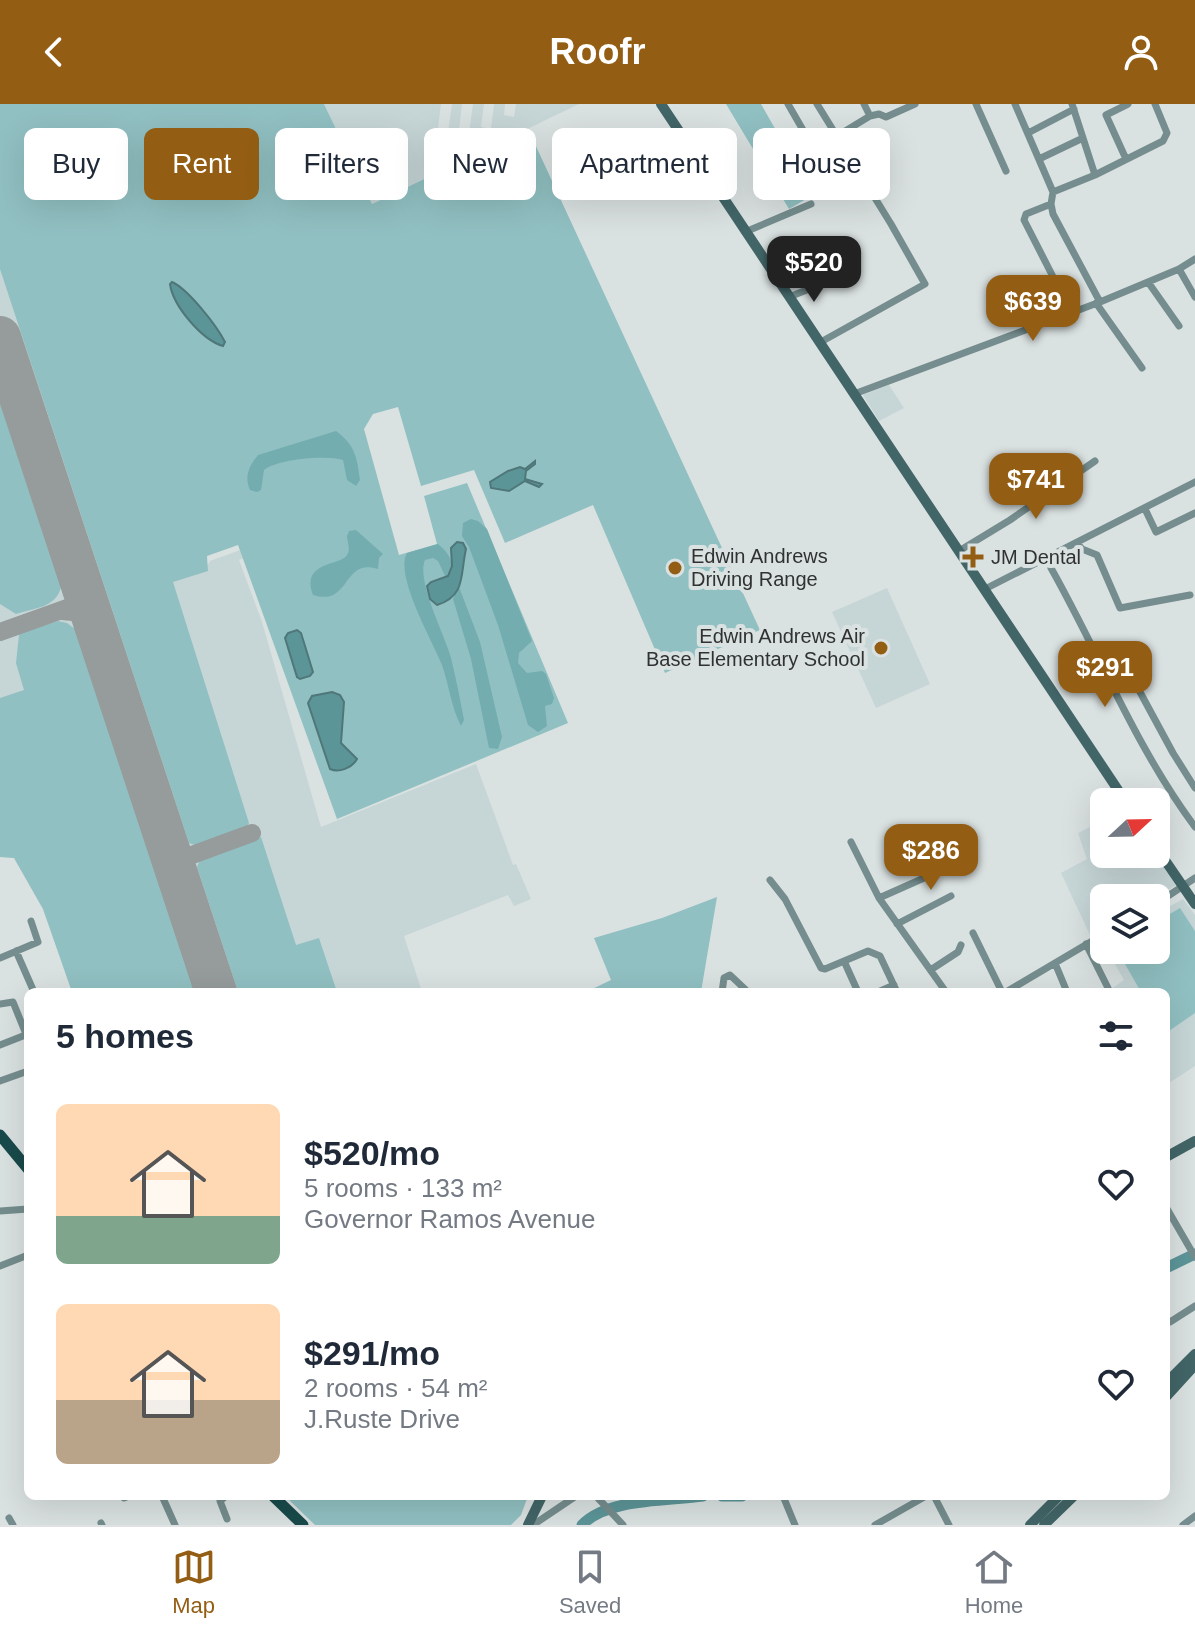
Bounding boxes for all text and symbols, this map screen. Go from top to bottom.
icon: back [32,30,76,74]
icon: person [1119,30,1163,74]
text: Roofr [550,31,645,72]
chip: Buy [24,128,128,200]
chip: Rent [144,128,259,200]
chip: Filters [275,128,408,200]
chip: New [424,128,536,200]
chip: Apartment [552,128,737,200]
chip: House [753,128,890,200]
pin: $520 [767,236,861,304]
text: $520 [785,247,843,277]
pin: $639 [986,275,1080,343]
text: $639 [1004,286,1062,316]
pin: $741 [989,453,1083,521]
text: $741 [1007,464,1065,494]
place label: Edwin Andrews Driving Range [691,545,828,590]
marker: JM Dental [962,546,984,568]
place label: JM Dental [991,546,1081,568]
marker: Edwin Andrews Driving Range [666,559,684,577]
place label: Edwin Andrews Air Base Elementary School [646,625,865,670]
marker: Edwin Andrews Air Base Elementary School [872,639,890,657]
pin: $291 [1058,641,1152,709]
text: $291 [1076,652,1134,682]
north arrow [1090,788,1170,868]
map controls [1090,788,1170,964]
pin: $286 [884,824,978,892]
text: $286 [902,835,960,865]
button: layers [1090,884,1170,964]
icon: filters [1094,1014,1138,1058]
text: 5 homes [56,1017,194,1055]
text: $520/mo [304,1134,440,1172]
icon: home [120,1136,216,1232]
icon: heart [1094,1162,1138,1206]
text: 5 rooms · 133 m² [304,1173,502,1203]
text: Governor Ramos Avenue [304,1204,595,1234]
text: $291/mo [304,1334,440,1372]
icon: home [120,1336,216,1432]
icon: heart [1094,1362,1138,1406]
text: 2 rooms · 54 m² [304,1373,488,1403]
text: J.Ruste Drive [304,1404,460,1434]
tab: Map [172,1545,216,1619]
tab: Saved [559,1545,621,1619]
tab: Home [965,1545,1023,1619]

